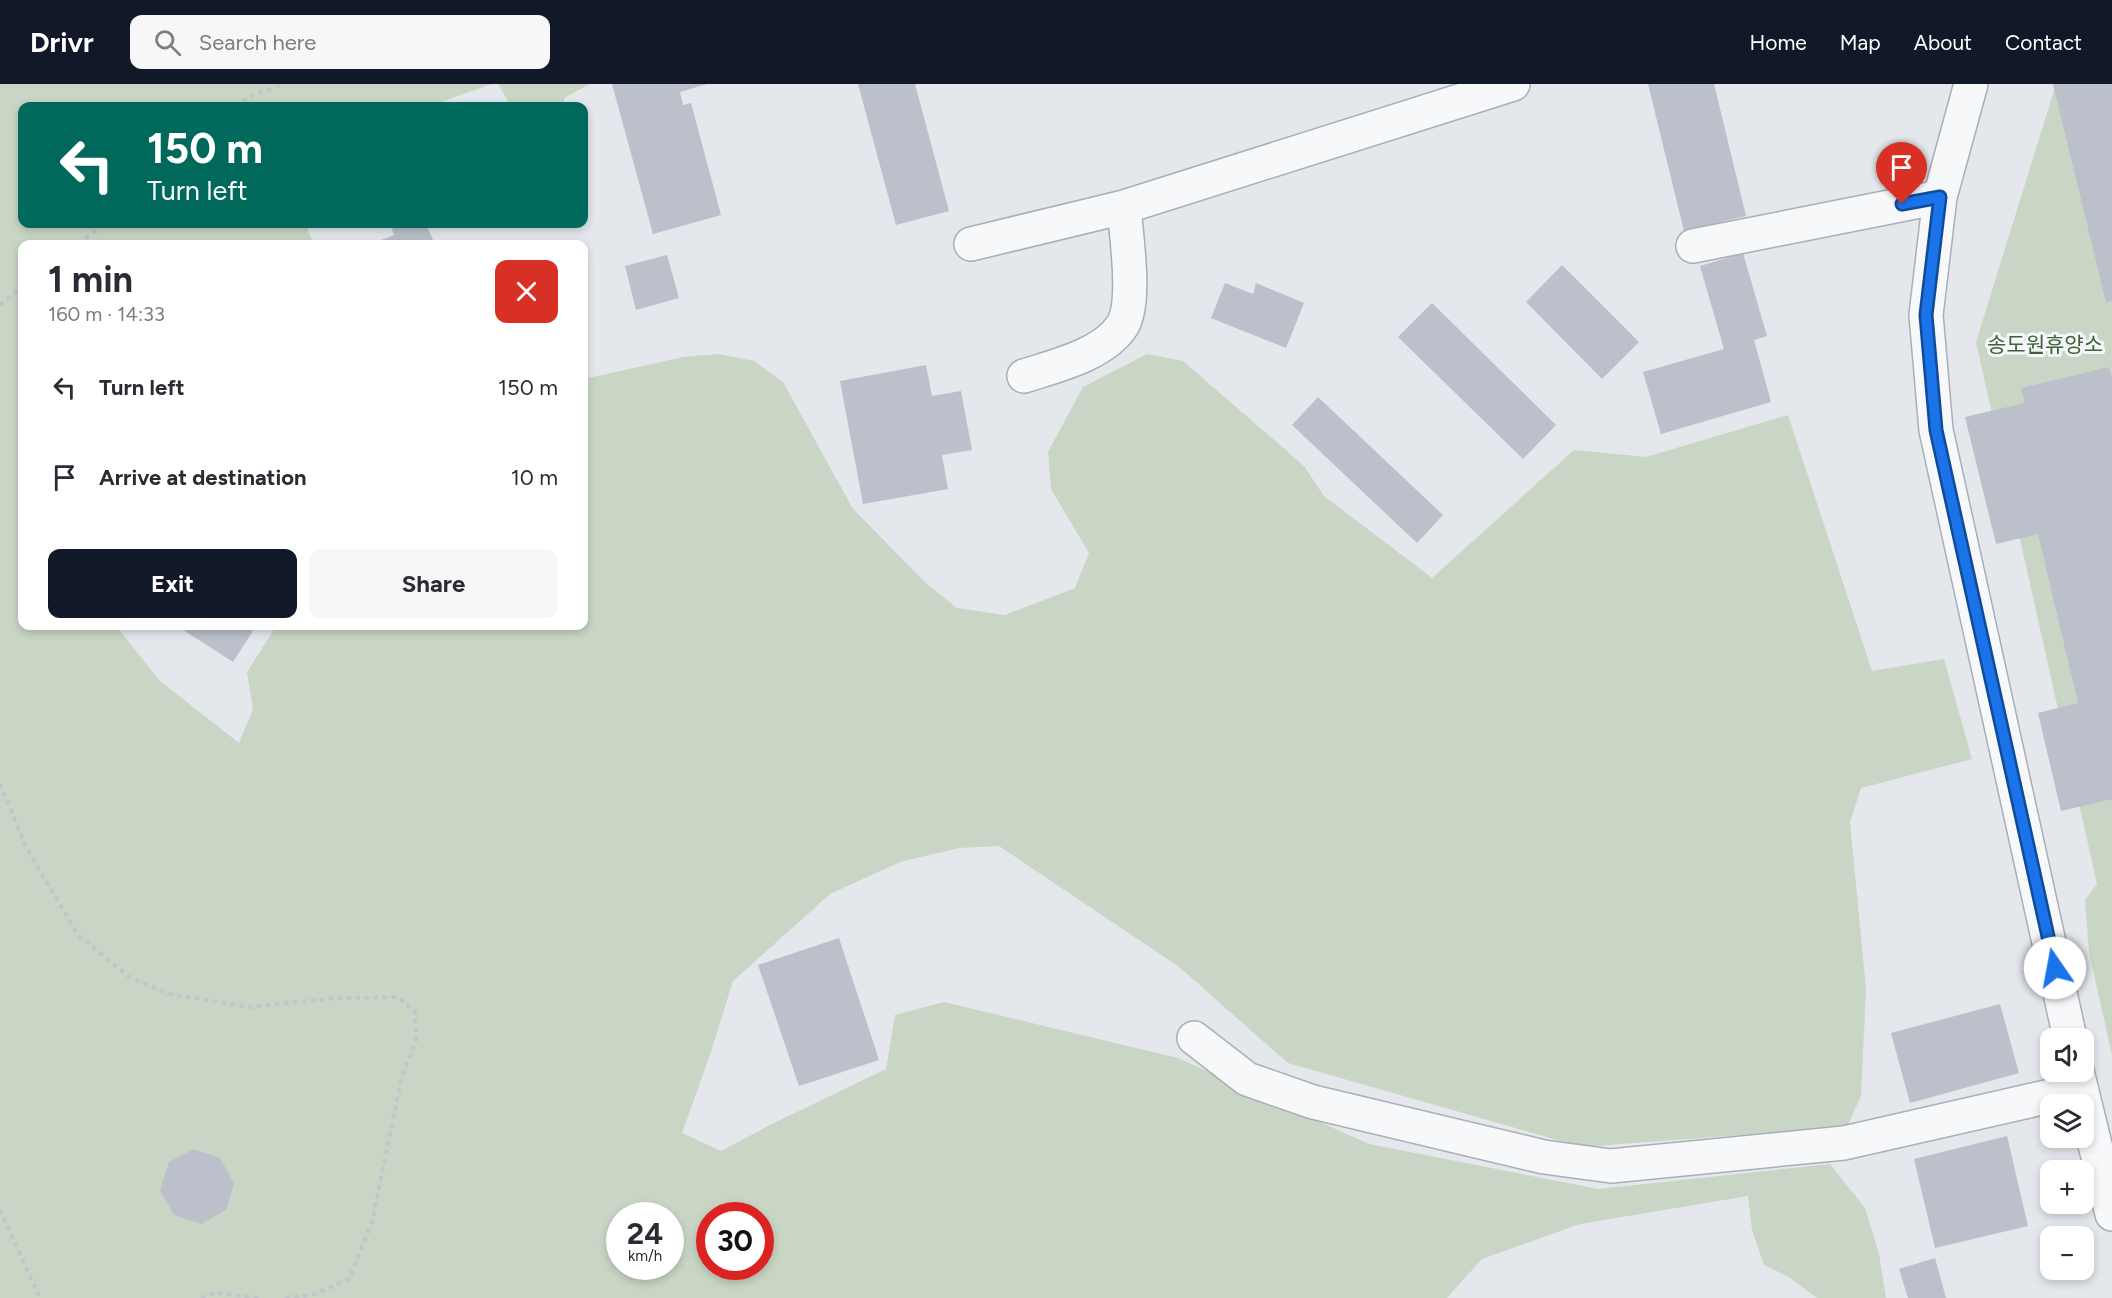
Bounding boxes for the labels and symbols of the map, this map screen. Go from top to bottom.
pin [1876,142,1927,204]
park label: 송도원휴양소 [1987,332,2103,357]
position arrow [2023,936,2087,1000]
speed limit sign: 30 [696,1202,774,1280]

